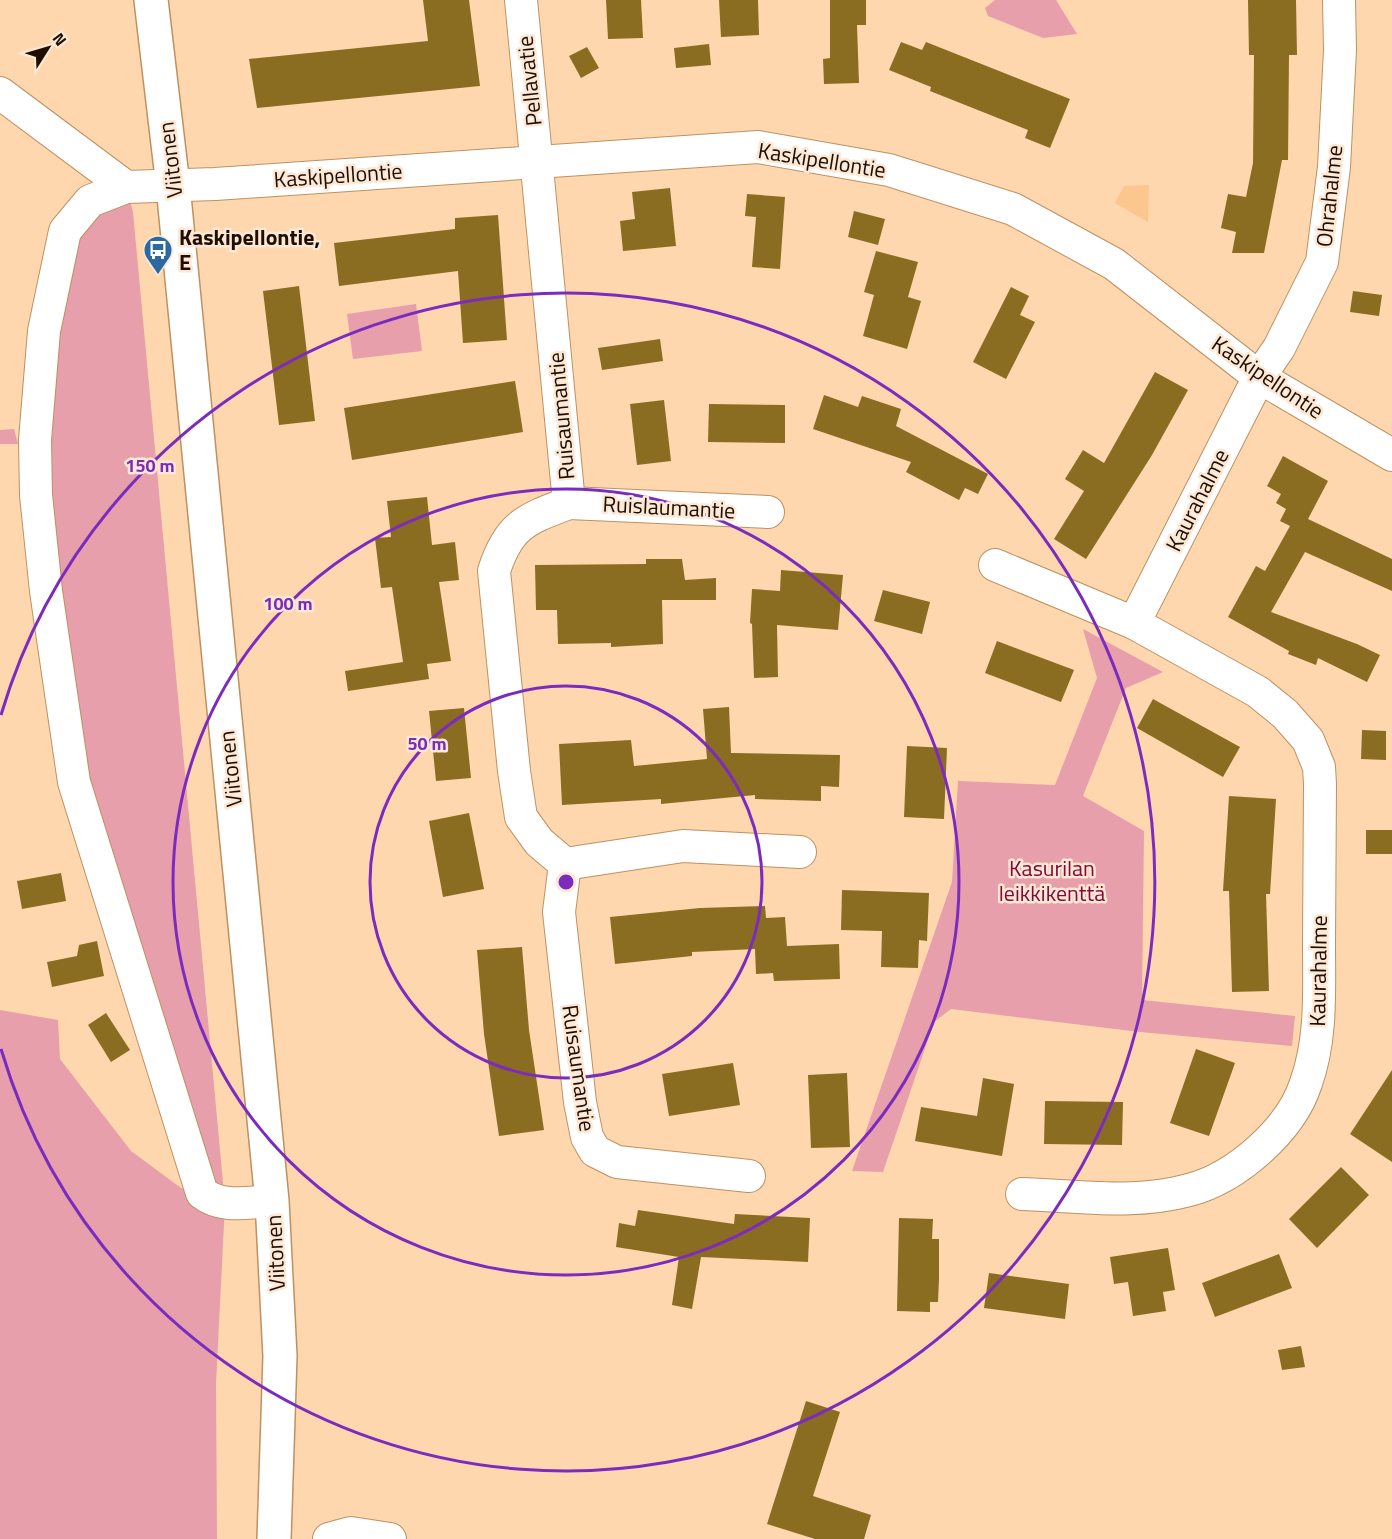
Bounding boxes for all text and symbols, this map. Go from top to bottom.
north arrow [18,18,78,78]
text: N [47,27,73,51]
street label: Pellavatie [507,34,551,128]
street label: Viitonen [148,120,192,200]
street label: Kaskipellontie [756,133,888,187]
street label: Ohrahalme [1307,143,1351,249]
street label: Kaskipellontie [272,154,404,196]
place label: Kaskipellontie, E [179,220,320,279]
bus stop icon: Kaskipellontie, E [142,234,174,276]
street label: Kaskipellontie [1205,327,1331,427]
street label: Ruisaumantie [538,351,584,481]
street label: Kaurahalme [1157,443,1237,557]
text: 150 m [125,452,175,479]
street label: Ruislaumantie [602,487,736,527]
text: 100 m [263,590,313,617]
street label: Viitonen [209,729,251,809]
text: 50 m [407,730,447,757]
park label: Kasurilan leikkikenttä [999,851,1105,910]
centre of rings [556,872,576,892]
street label: Kaurahalme [1300,915,1336,1027]
street label: Ruisaumantie [553,1002,605,1134]
street label: Viitonen [256,1214,294,1292]

